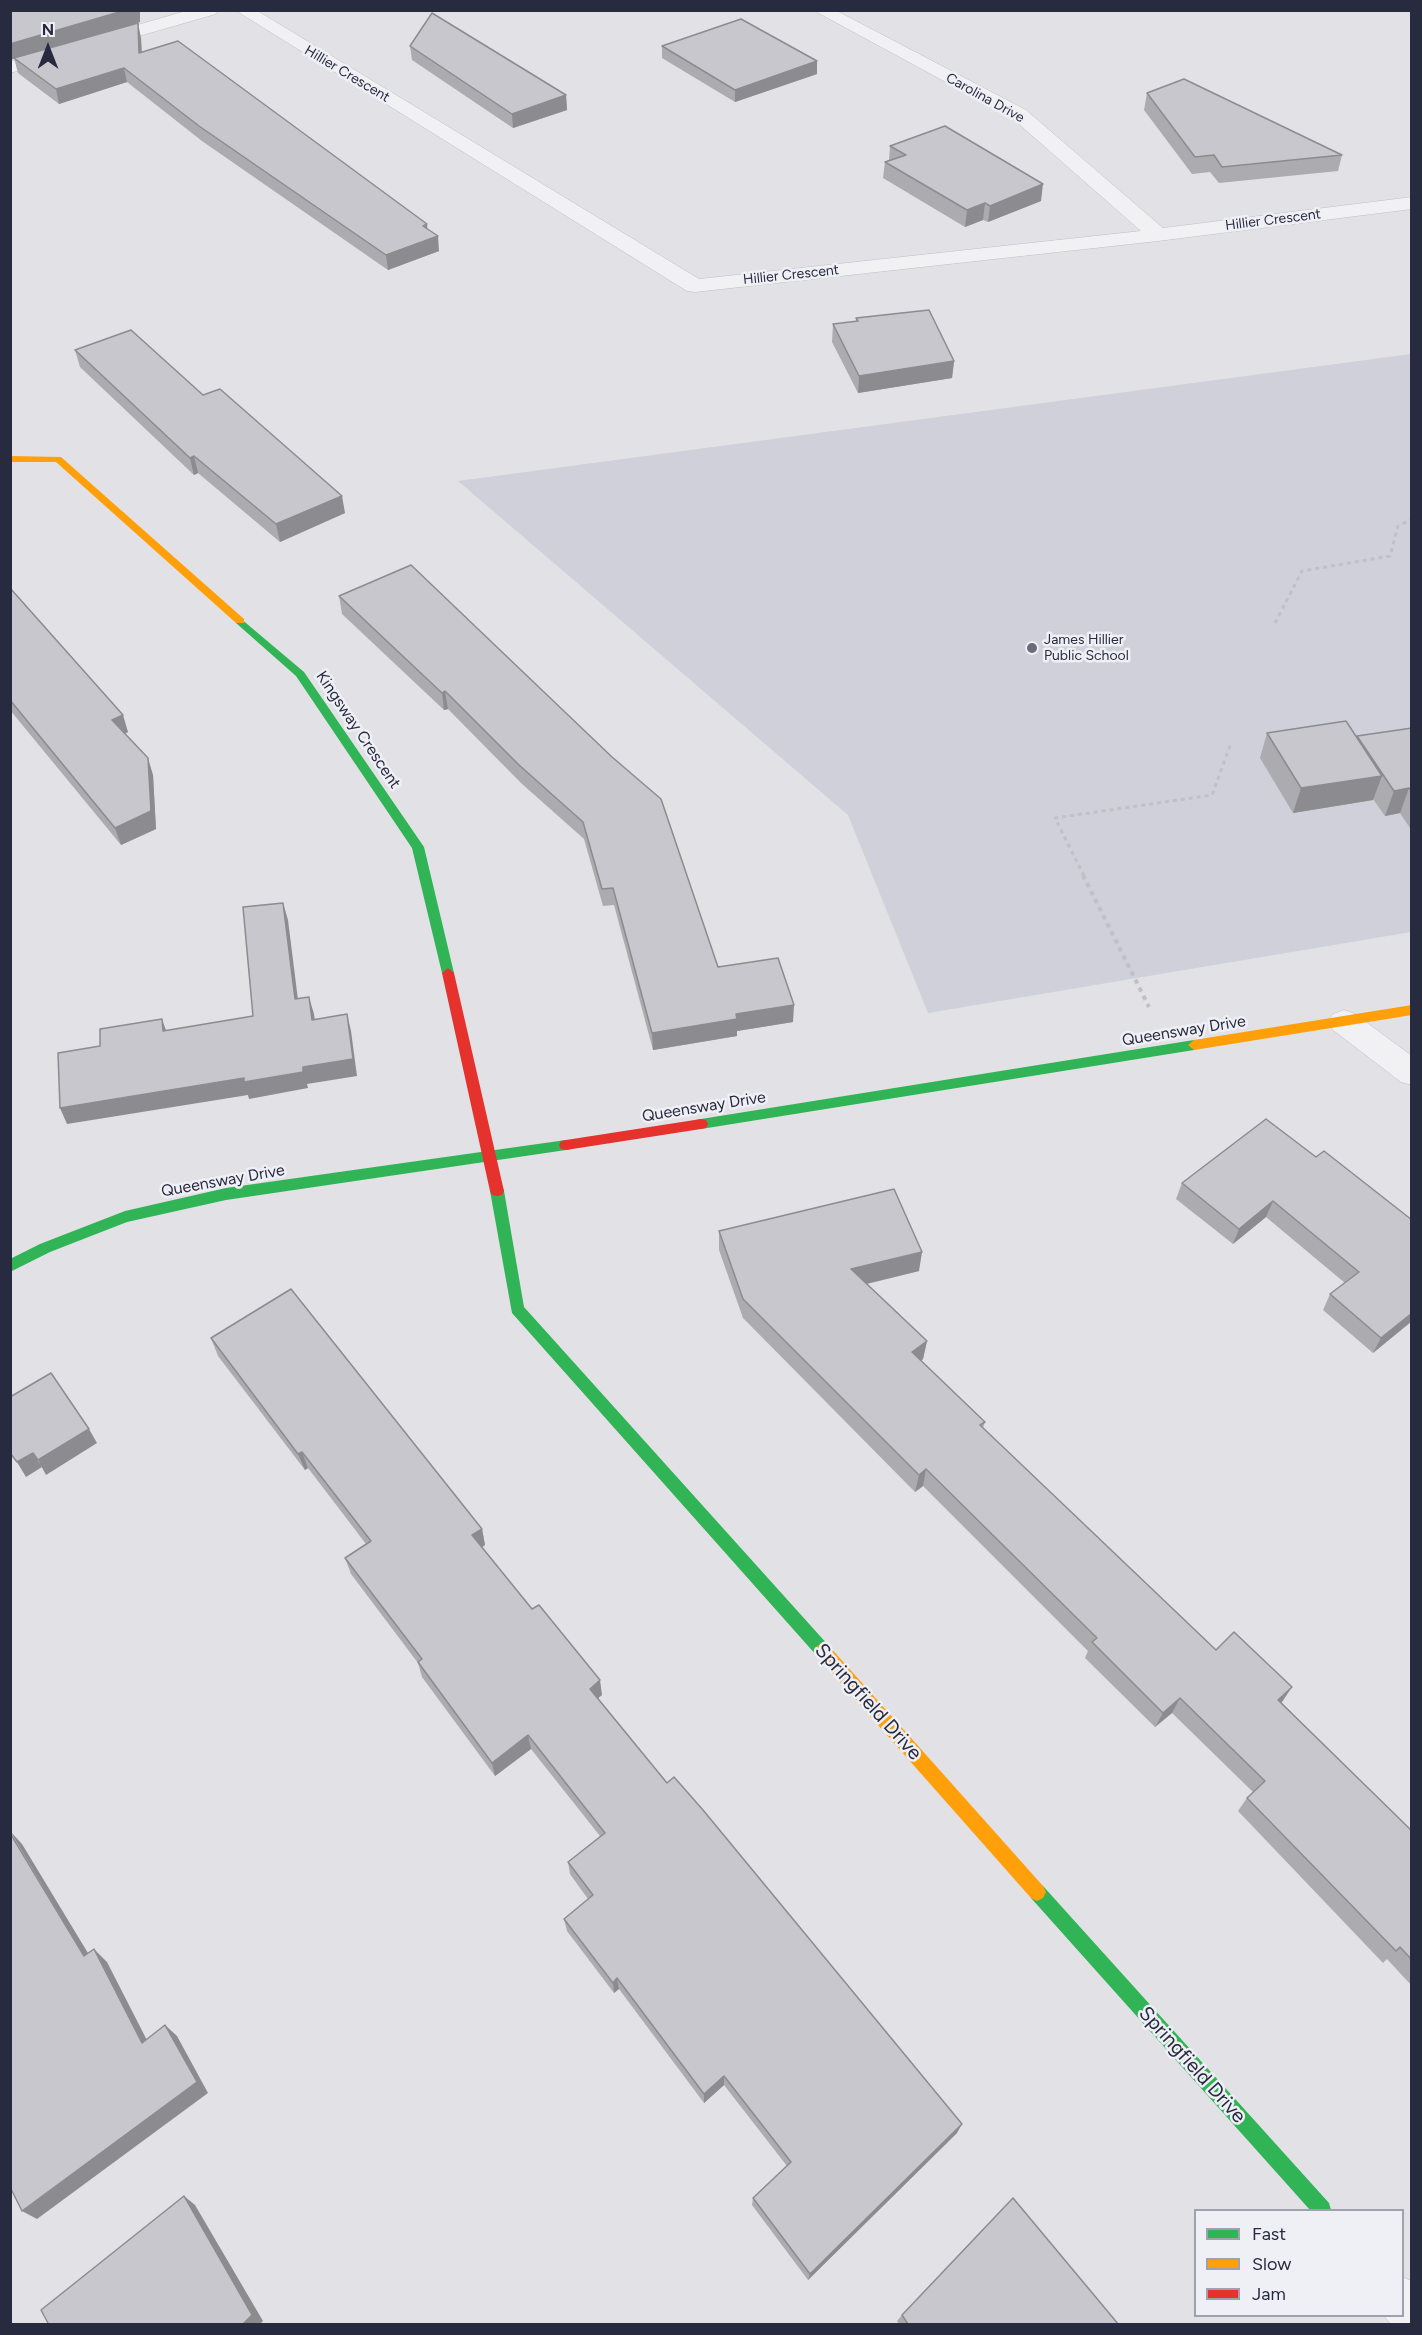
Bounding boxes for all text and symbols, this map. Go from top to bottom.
north arrow [18,18,78,78]
text: N [42,20,54,39]
street label: Hillier Crescent [301,42,393,106]
street label: Carolina Drive [943,70,1027,126]
street label: Hillier Crescent [1224,206,1322,234]
street label: Hillier Crescent [742,262,840,288]
place label: James Hillier Public School [1044,632,1129,664]
marker: James Hillier Public School [1025,641,1039,655]
street label: Kingsway Crescent [312,668,404,792]
street label: Queensway Drive [1121,1012,1247,1050]
street label: Queensway Drive [641,1088,767,1126]
street label: Queensway Drive [160,1161,286,1201]
street label: Springfield Drive [809,1639,927,1765]
street label: Springfield Drive [1133,2002,1251,2128]
legend [1194,2209,1404,2317]
text: Fast [1252,2223,1286,2245]
text: Slow [1252,2253,1291,2275]
text: Jam [1252,2283,1286,2305]

